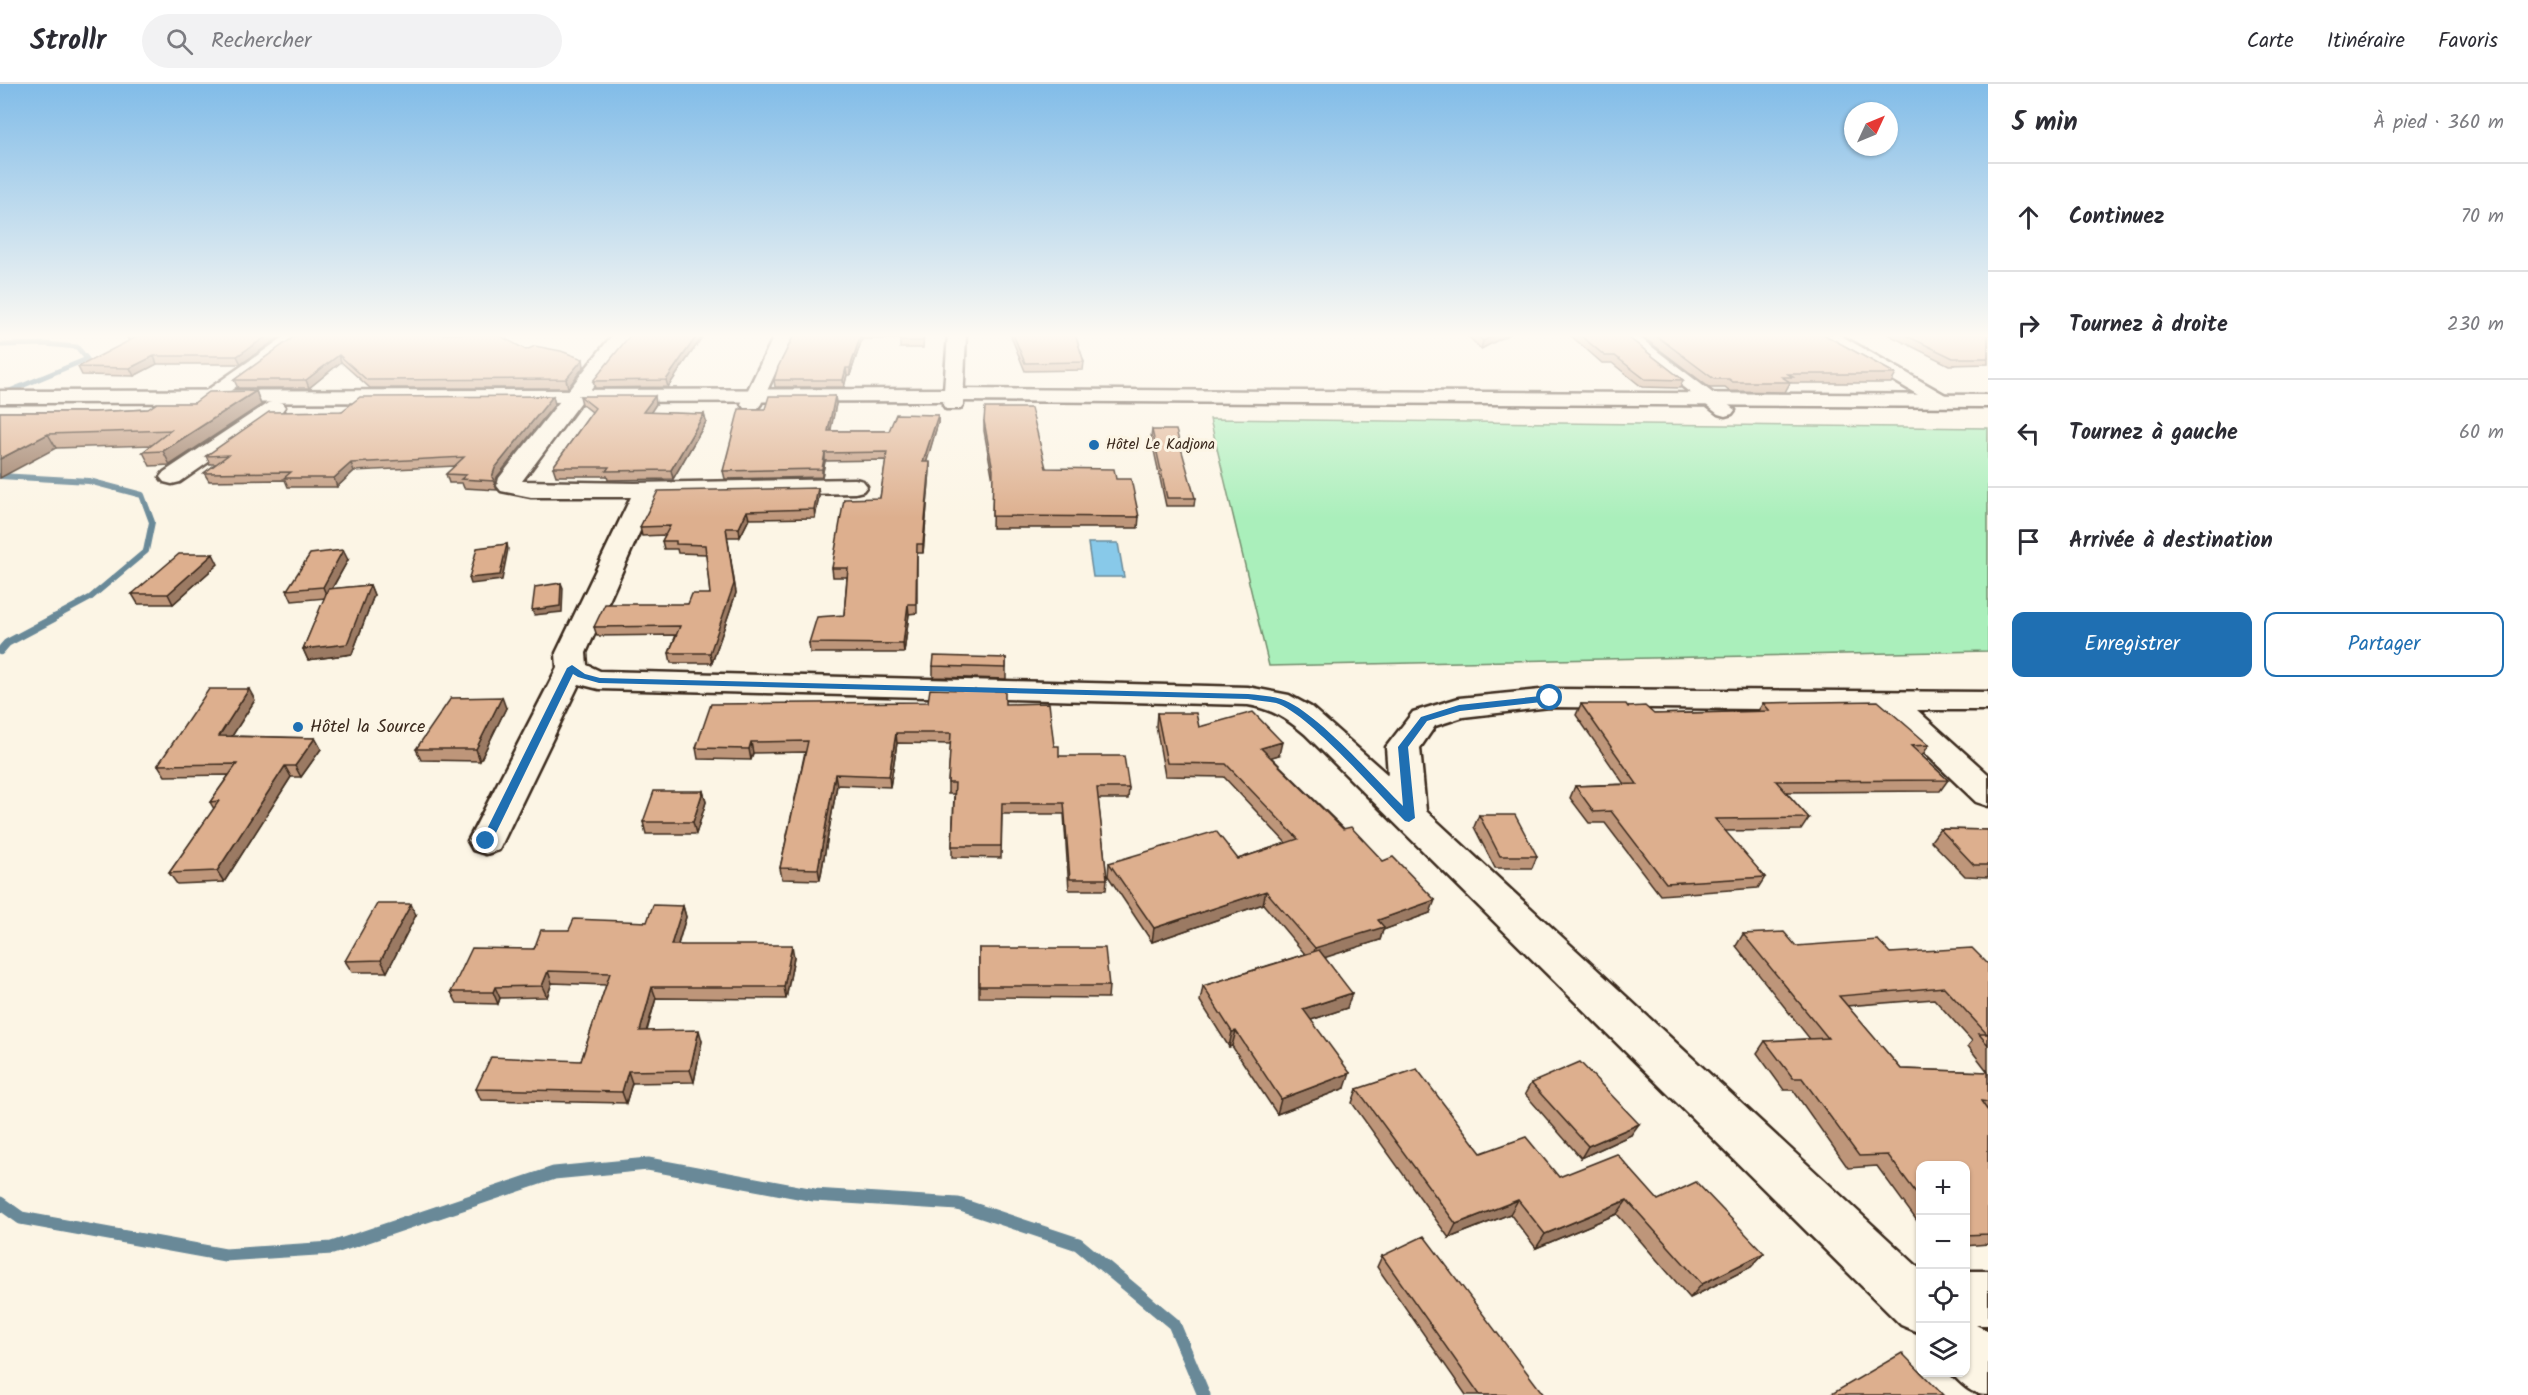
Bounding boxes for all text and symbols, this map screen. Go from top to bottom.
search box [142,14,562,68]
text: Strollr [30,19,106,64]
text: Rechercher [211,24,311,59]
icon: search [163,25,196,58]
text: Carte [2247,25,2294,58]
text: Itinéraire [2327,25,2405,58]
text: Favoris [2438,25,2498,58]
north arrow [1844,102,1898,156]
text: 5 min [2012,102,2078,144]
text: À pied · 360 m [2373,107,2504,139]
text: Continuez [2069,200,2165,235]
icon: ahead [2012,201,2045,234]
text: 70 m [2461,201,2504,233]
text: Tournez à droite [2069,308,2228,343]
icon: right [2012,309,2045,342]
text: 230 m [2447,309,2504,341]
text: Tournez à gauche [2069,416,2238,451]
icon: left [2012,417,2045,450]
text: 60 m [2459,417,2504,449]
place label: Hôtel Le Kadjona [1106,433,1215,457]
marker: Hôtel Le Kadjona [1087,438,1101,452]
text: Arrivée à destination [2069,524,2273,559]
icon: arrive [2012,525,2045,558]
button: Enregistrer [2012,612,2252,677]
button: Partager [2264,612,2504,677]
route start [1536,684,1562,710]
place label: Hôtel la Source [310,713,425,742]
marker: Hôtel la Source [291,720,305,734]
route end [472,827,498,853]
map controls [1916,1161,1970,1377]
button: + [1916,1161,1970,1215]
button: − [1916,1215,1970,1269]
button: locate [1916,1269,1970,1323]
button: layers [1916,1323,1970,1377]

